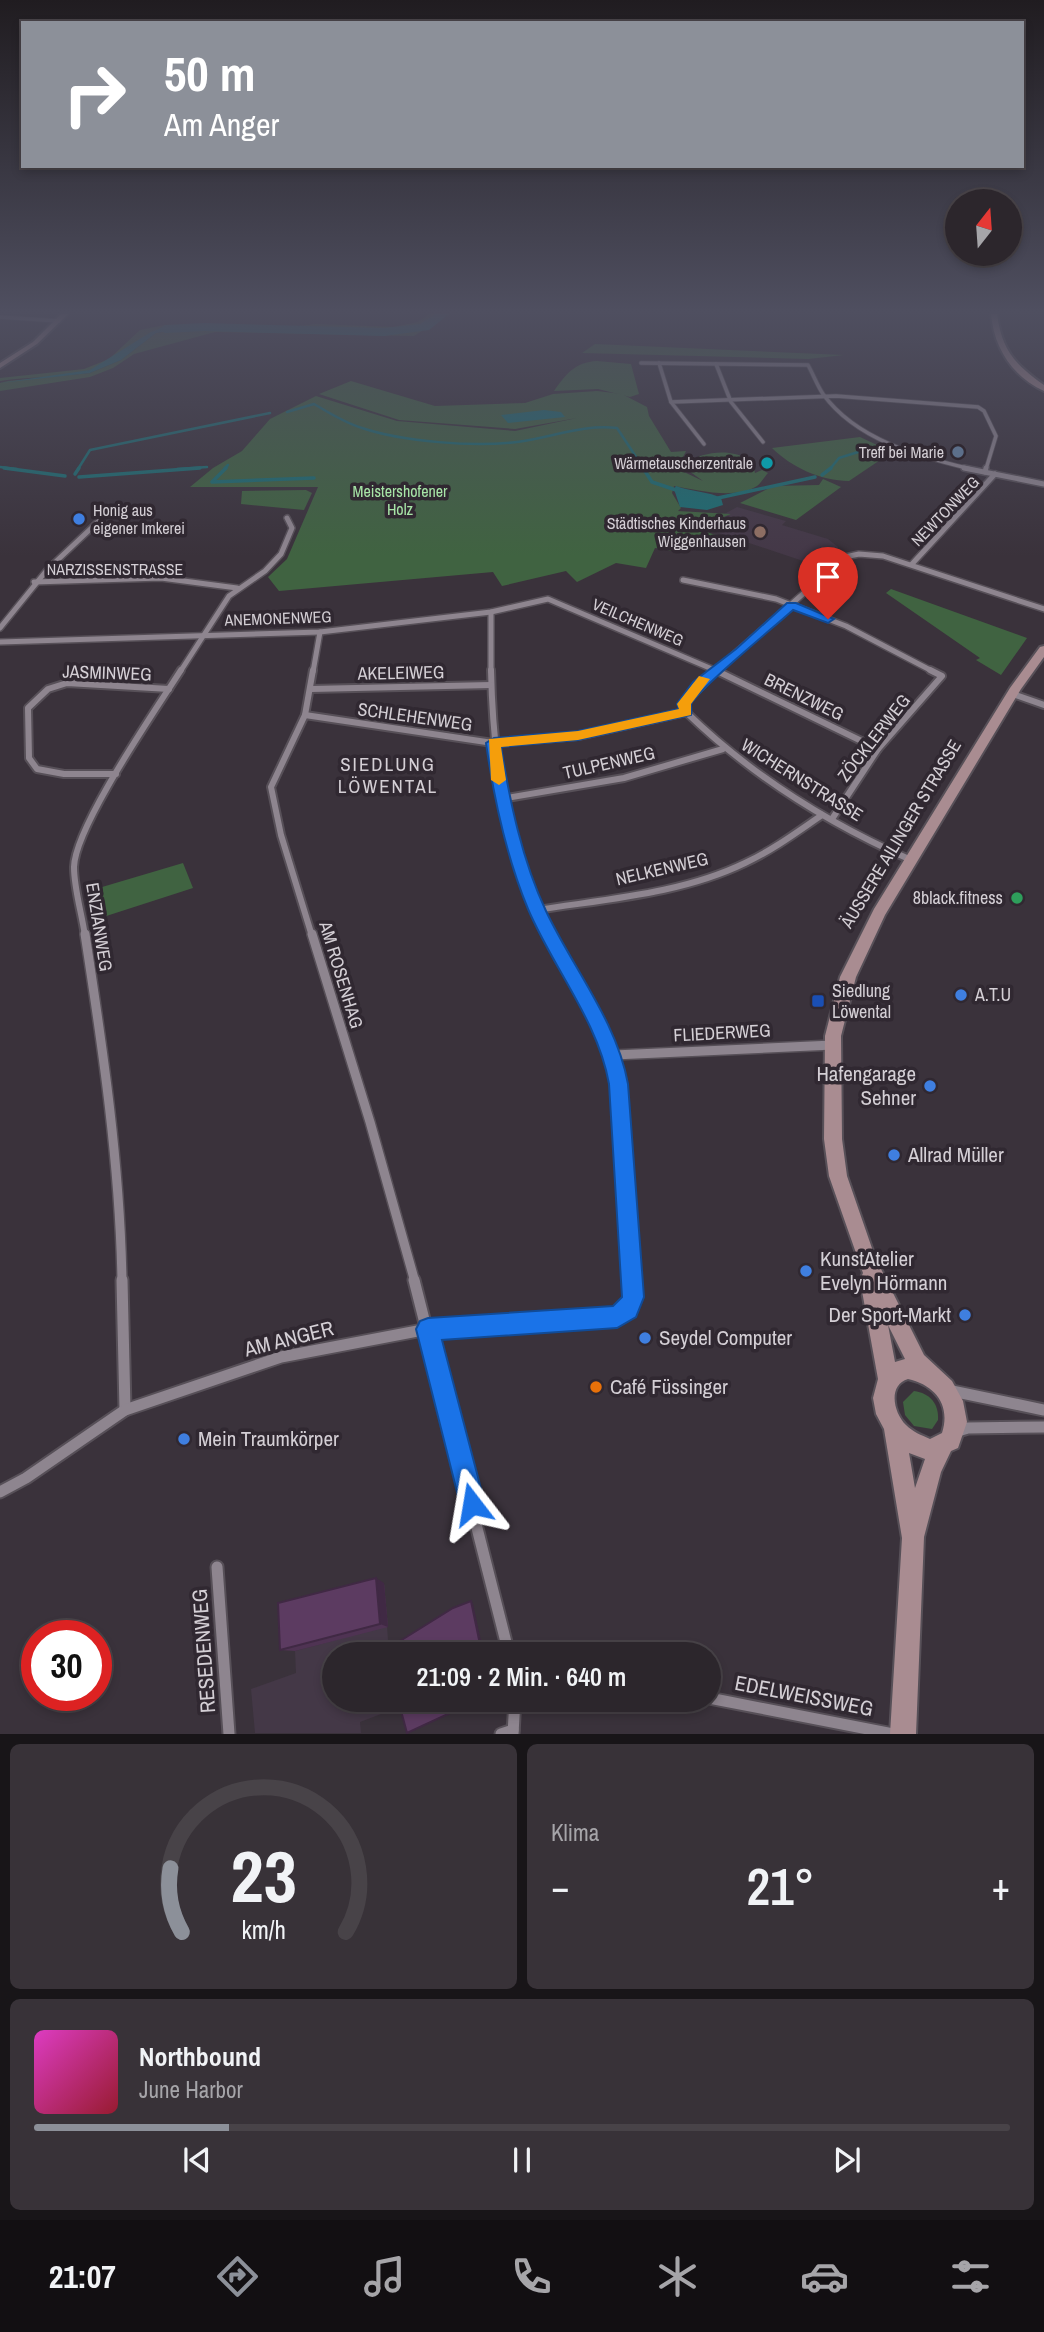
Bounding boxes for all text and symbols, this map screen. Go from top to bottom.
text: 50 m [164,40,256,106]
icon: right [49,49,140,140]
text: Am Anger [164,103,279,146]
north arrow [945,189,1022,266]
map controls [945,189,1022,266]
place label: Treff bei Marie [859,441,944,463]
marker: Treff bei Marie [950,444,966,460]
place label: Wärmetauscherzentrale [614,452,753,474]
marker: Wärmetauscherzentrale [759,455,775,471]
street label: NEWTONWEG [906,471,984,551]
park label: Meistershofener Holz [353,480,448,520]
place label: Honig aus eigener Imkerei [93,499,185,539]
marker: Honig aus eigener Imkerei [71,511,87,527]
place label: Städtisches Kinderhaus Wiggenhausen [607,512,746,552]
marker: Städtisches Kinderhaus Wiggenhausen [752,524,768,540]
pin [798,547,858,619]
street label: NARZISSENSTRASSE [47,558,183,580]
icon: arrive [809,558,847,596]
street label: VEILCHENWEG [589,593,687,651]
street label: ANEMONENWEG [223,605,332,631]
street label: JASMINWEG [62,658,152,687]
street label: AKELEIWEG [356,659,445,686]
street label: BRENZWEG [760,667,848,726]
street label: ZÖCKLERWEG [832,689,916,787]
street label: SCHLEHENWEG [356,696,474,737]
street label: WICHERNSTRASSE [737,732,868,827]
street label: ÄUSSERE AILINGER STRASSE [834,735,967,934]
street label: TULPENWEG [561,740,657,785]
district label: SIEDLUNG LÖWENTAL [338,751,438,799]
street label: NELKENWEG [613,846,711,891]
street label: ENZIANWEG [80,881,119,973]
place label: 8black.fitness [913,885,1003,910]
marker: 8black.fitness [1009,890,1025,906]
street label: AM ROSENHAG [313,917,370,1031]
place label: Siedlung Löwental [832,978,891,1024]
place label: A.T.U [974,982,1011,1007]
marker: A.T.U [953,987,969,1003]
marker: Siedlung Löwental [810,993,826,1009]
street label: FLIEDERWEG [673,1017,771,1048]
place label: Hafengarage Sehner [816,1059,916,1112]
marker: Hafengarage Sehner [922,1078,938,1094]
place label: Allrad Müller [907,1140,1004,1169]
marker: Allrad Müller [886,1147,902,1163]
place label: KunstAtelier Evelyn Hörmann [820,1244,947,1297]
marker: KunstAtelier Evelyn Hörmann [798,1263,814,1279]
place label: Der Sport-Markt [829,1300,951,1329]
marker: Der Sport-Markt [957,1307,973,1323]
street label: AM ANGER [240,1313,336,1364]
place label: Seydel Computer [659,1323,792,1352]
marker: Seydel Computer [637,1330,653,1346]
place label: Café Füssinger [610,1372,728,1401]
marker: Café Füssinger [588,1379,604,1395]
place label: Mein Traumkörper [198,1424,339,1453]
marker: Mein Traumkörper [176,1431,192,1447]
position arrow [435,1467,509,1541]
street label: RESEDENWEG [185,1588,222,1714]
speed limit sign: 30 [21,1620,112,1711]
text: 21:09 · 2 Min. · 640 m [417,1659,626,1694]
street label: EDELWEISSWEG [732,1668,876,1723]
text: Klima [551,1817,599,1848]
text: 23 [230,1828,297,1926]
text: 21° [746,1851,815,1921]
text: − [551,1861,569,1912]
text: + [992,1861,1010,1912]
text: km/h [241,1913,286,1947]
text: Northbound [139,2039,261,2074]
text: June Harbor [139,2074,243,2105]
icon: previous [178,2141,216,2179]
icon: pause [503,2141,541,2179]
icon: next [828,2141,866,2179]
icon: directions [213,2252,262,2301]
icon: music [360,2252,409,2301]
icon: phone [507,2252,556,2301]
icon: climate [653,2252,702,2301]
icon: car [800,2252,849,2301]
icon: filters [946,2252,995,2301]
text: 21:07 [49,2255,116,2298]

